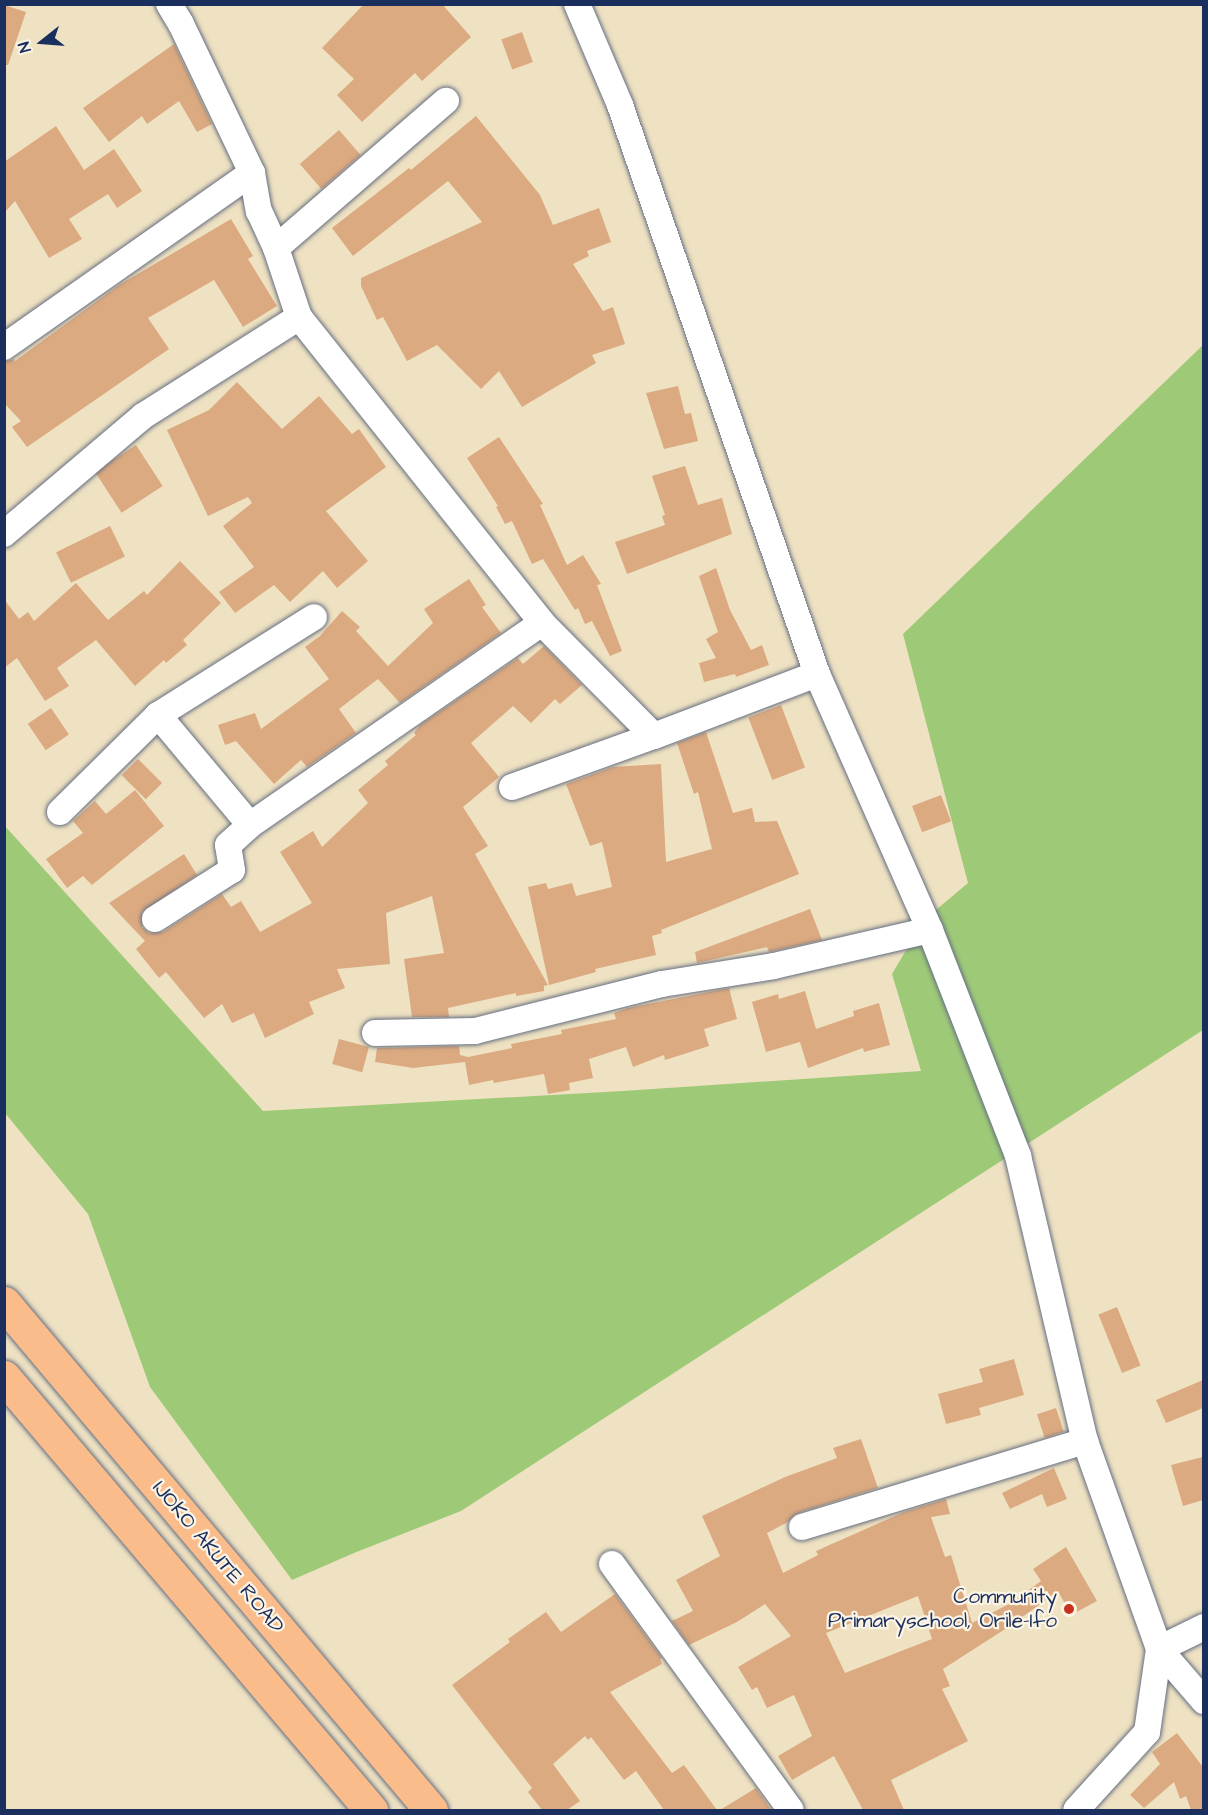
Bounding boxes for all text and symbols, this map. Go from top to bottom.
north arrow [12,12,72,72]
text: N [13,39,37,55]
street label: IJOKO AKUTE ROAD [147,1476,289,1638]
place label: Community Primaryschool, Orile-Ifo [828,1584,1057,1634]
marker: Community Primaryschool, Orile-Ifo [1062,1602,1076,1616]

